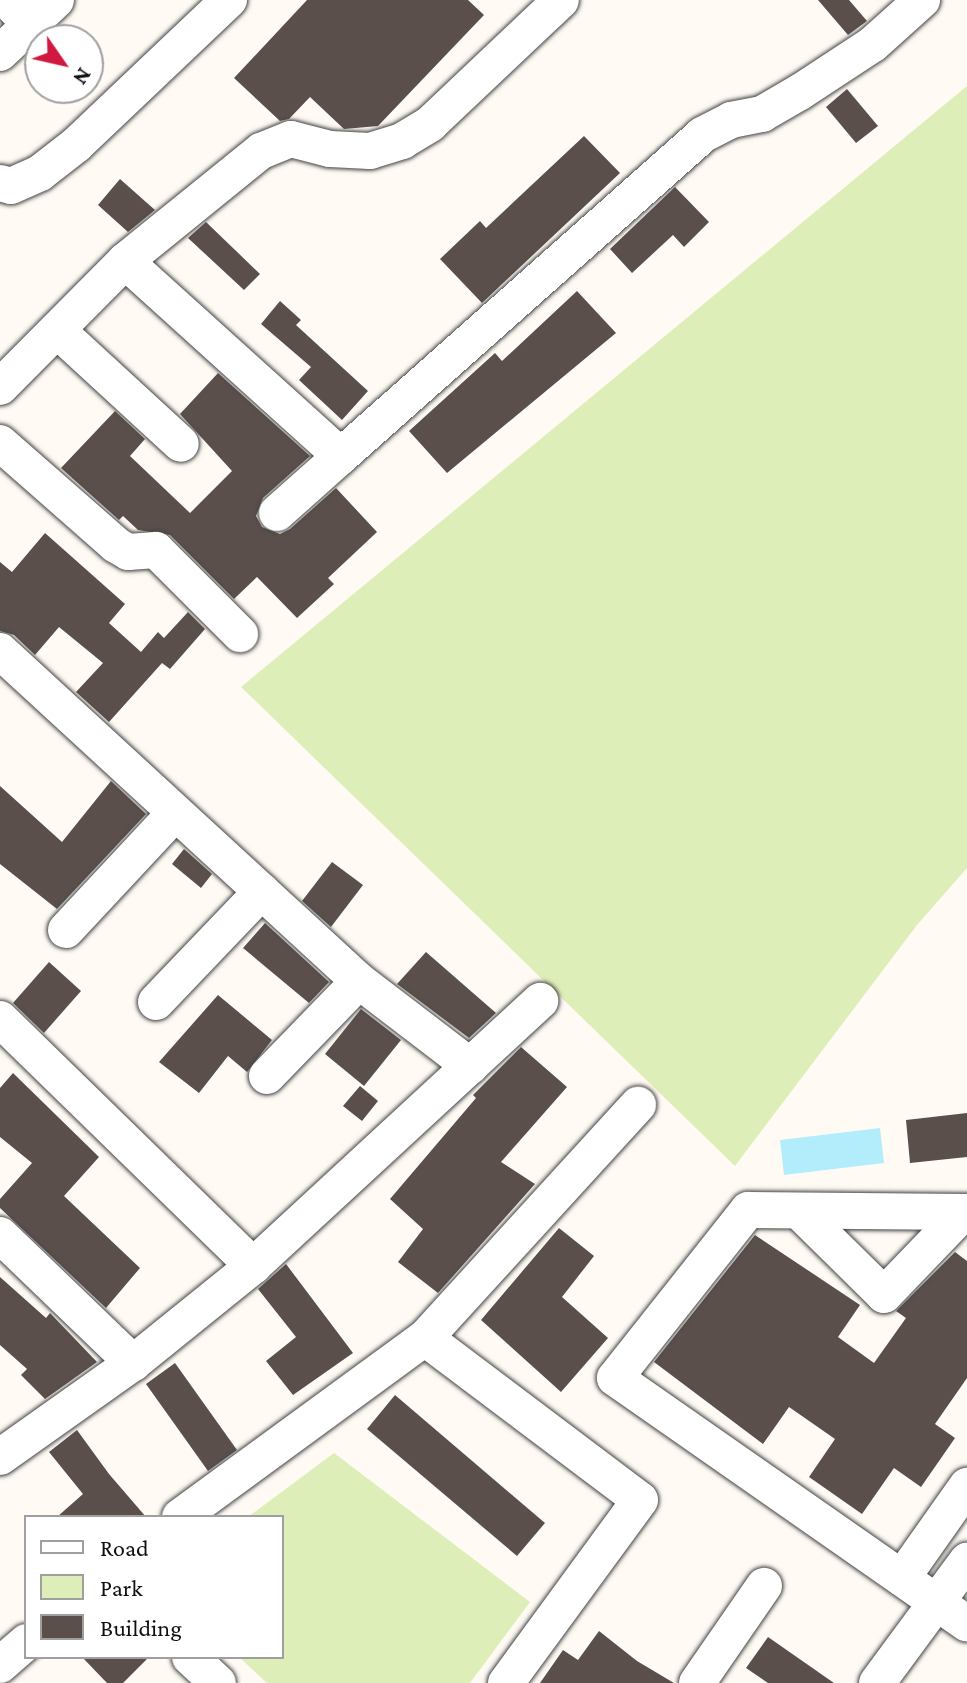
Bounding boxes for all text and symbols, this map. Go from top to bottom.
north arrow [24,24,104,104]
text: N [68,63,97,90]
legend [24,1515,284,1659]
text: Road [100,1534,149,1561]
text: Park [100,1574,143,1601]
text: Building [100,1614,182,1641]

